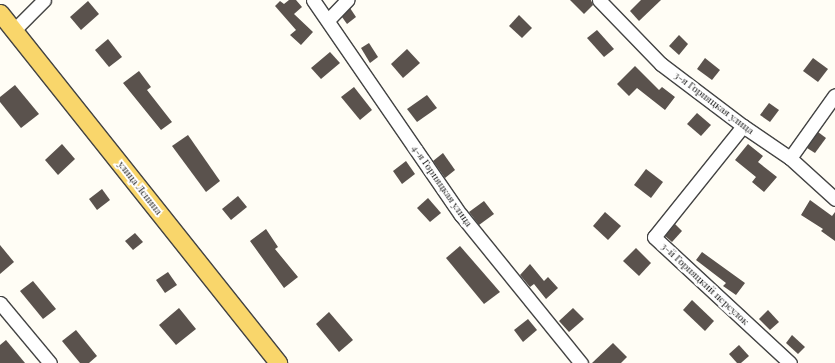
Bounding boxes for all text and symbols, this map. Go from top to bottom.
street label: 3-я Горняцкая улица [672,69,756,137]
street label: 4-я Горняцкая улица [409,143,475,229]
street label: улица Ленина [115,159,165,217]
street label: 3-й Горняцкий переулок [659,240,751,328]

